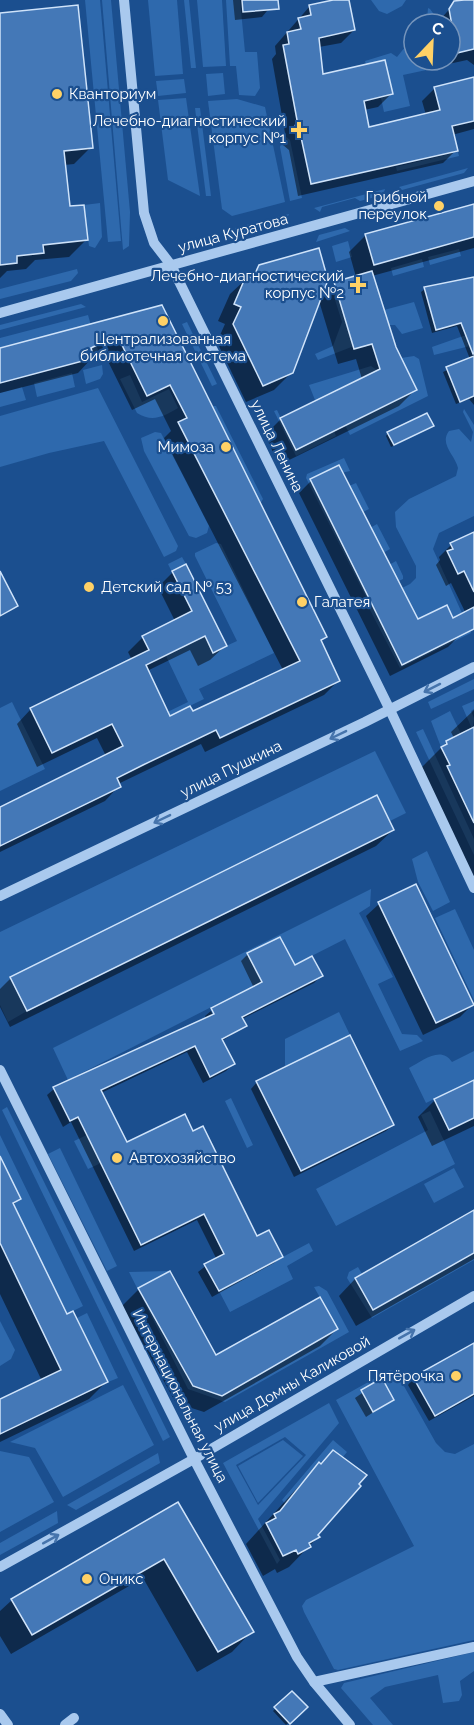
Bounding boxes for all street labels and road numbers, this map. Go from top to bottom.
street label: улица Куратова [176,210,290,256]
street label: улица Ленина [247,397,307,495]
street label: улица Пушкина [177,737,285,801]
street label: Интернациональная улица [128,1306,232,1486]
street label: улица Домны Каликовой [211,1332,373,1436]

